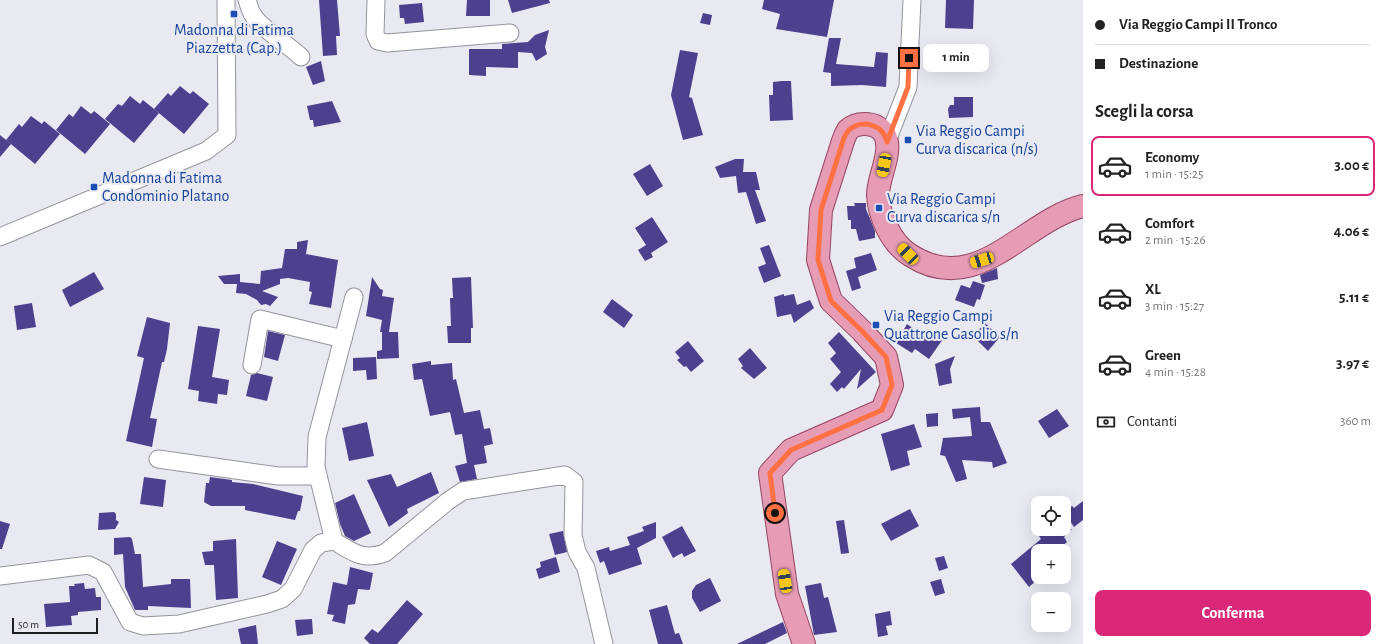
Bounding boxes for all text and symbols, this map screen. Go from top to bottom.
marker: Madonna di Fatima Piazzetta (Cap.) [229,9,239,19]
text: Via Reggio Campi II Tronco [1119,17,1277,32]
place label: Madonna di Fatima Piazzetta (Cap.) [174,22,294,56]
callout: 1 min [923,44,989,72]
route end [900,49,918,67]
text: 1 min [942,51,970,64]
text: Destinazione [1119,56,1198,71]
text: Scegli la corsa [1095,103,1194,121]
place label: Via Reggio Campi Curva discarica (n/s) [916,123,1039,157]
marker: Via Reggio Campi Curva discarica (n/s) [903,135,913,145]
icon: car [1097,148,1133,184]
text: Economy [1145,150,1199,165]
car [876,152,892,178]
text: 3.00 € [1334,158,1369,173]
text: 1 min · 15:25 [1145,168,1203,181]
place label: Madonna di Fatima Condominio Platano [102,170,229,204]
marker: Madonna di Fatima Condominio Platano [89,182,99,192]
place label: Via Reggio Campi Curva discarica s/n [887,191,1000,225]
marker: Via Reggio Campi Curva discarica s/n [874,203,884,213]
icon: car [1097,214,1133,250]
text: Comfort [1145,216,1194,231]
text: 4.06 € [1334,224,1369,239]
text: 2 min · 15:26 [1145,234,1206,247]
car [895,241,921,267]
car [969,251,995,269]
icon: car [1097,280,1133,316]
text: XL [1145,282,1161,297]
text: 5.11 € [1339,290,1369,305]
text: 3 min · 15:27 [1145,300,1204,313]
place label: Via Reggio Campi Quattrone Gasolio s/n [884,308,1019,343]
marker: Via Reggio Campi Quattrone Gasolio s/n [871,320,881,330]
icon: car [1097,346,1133,382]
text: Green [1145,348,1181,363]
text: 3.97 € [1336,356,1369,371]
text: 4 min · 15:28 [1145,366,1206,379]
icon: cash [1095,411,1117,433]
text: Contanti [1127,414,1177,429]
text: 360 m [1340,415,1371,428]
map controls [1031,496,1071,632]
button: locate [1031,496,1071,536]
route start [766,504,784,522]
button: + [1031,544,1071,584]
car [777,568,793,594]
button: Conferma [1095,590,1371,636]
button: − [1031,592,1071,632]
scale bar [12,616,98,635]
text: 50 m [18,619,39,630]

